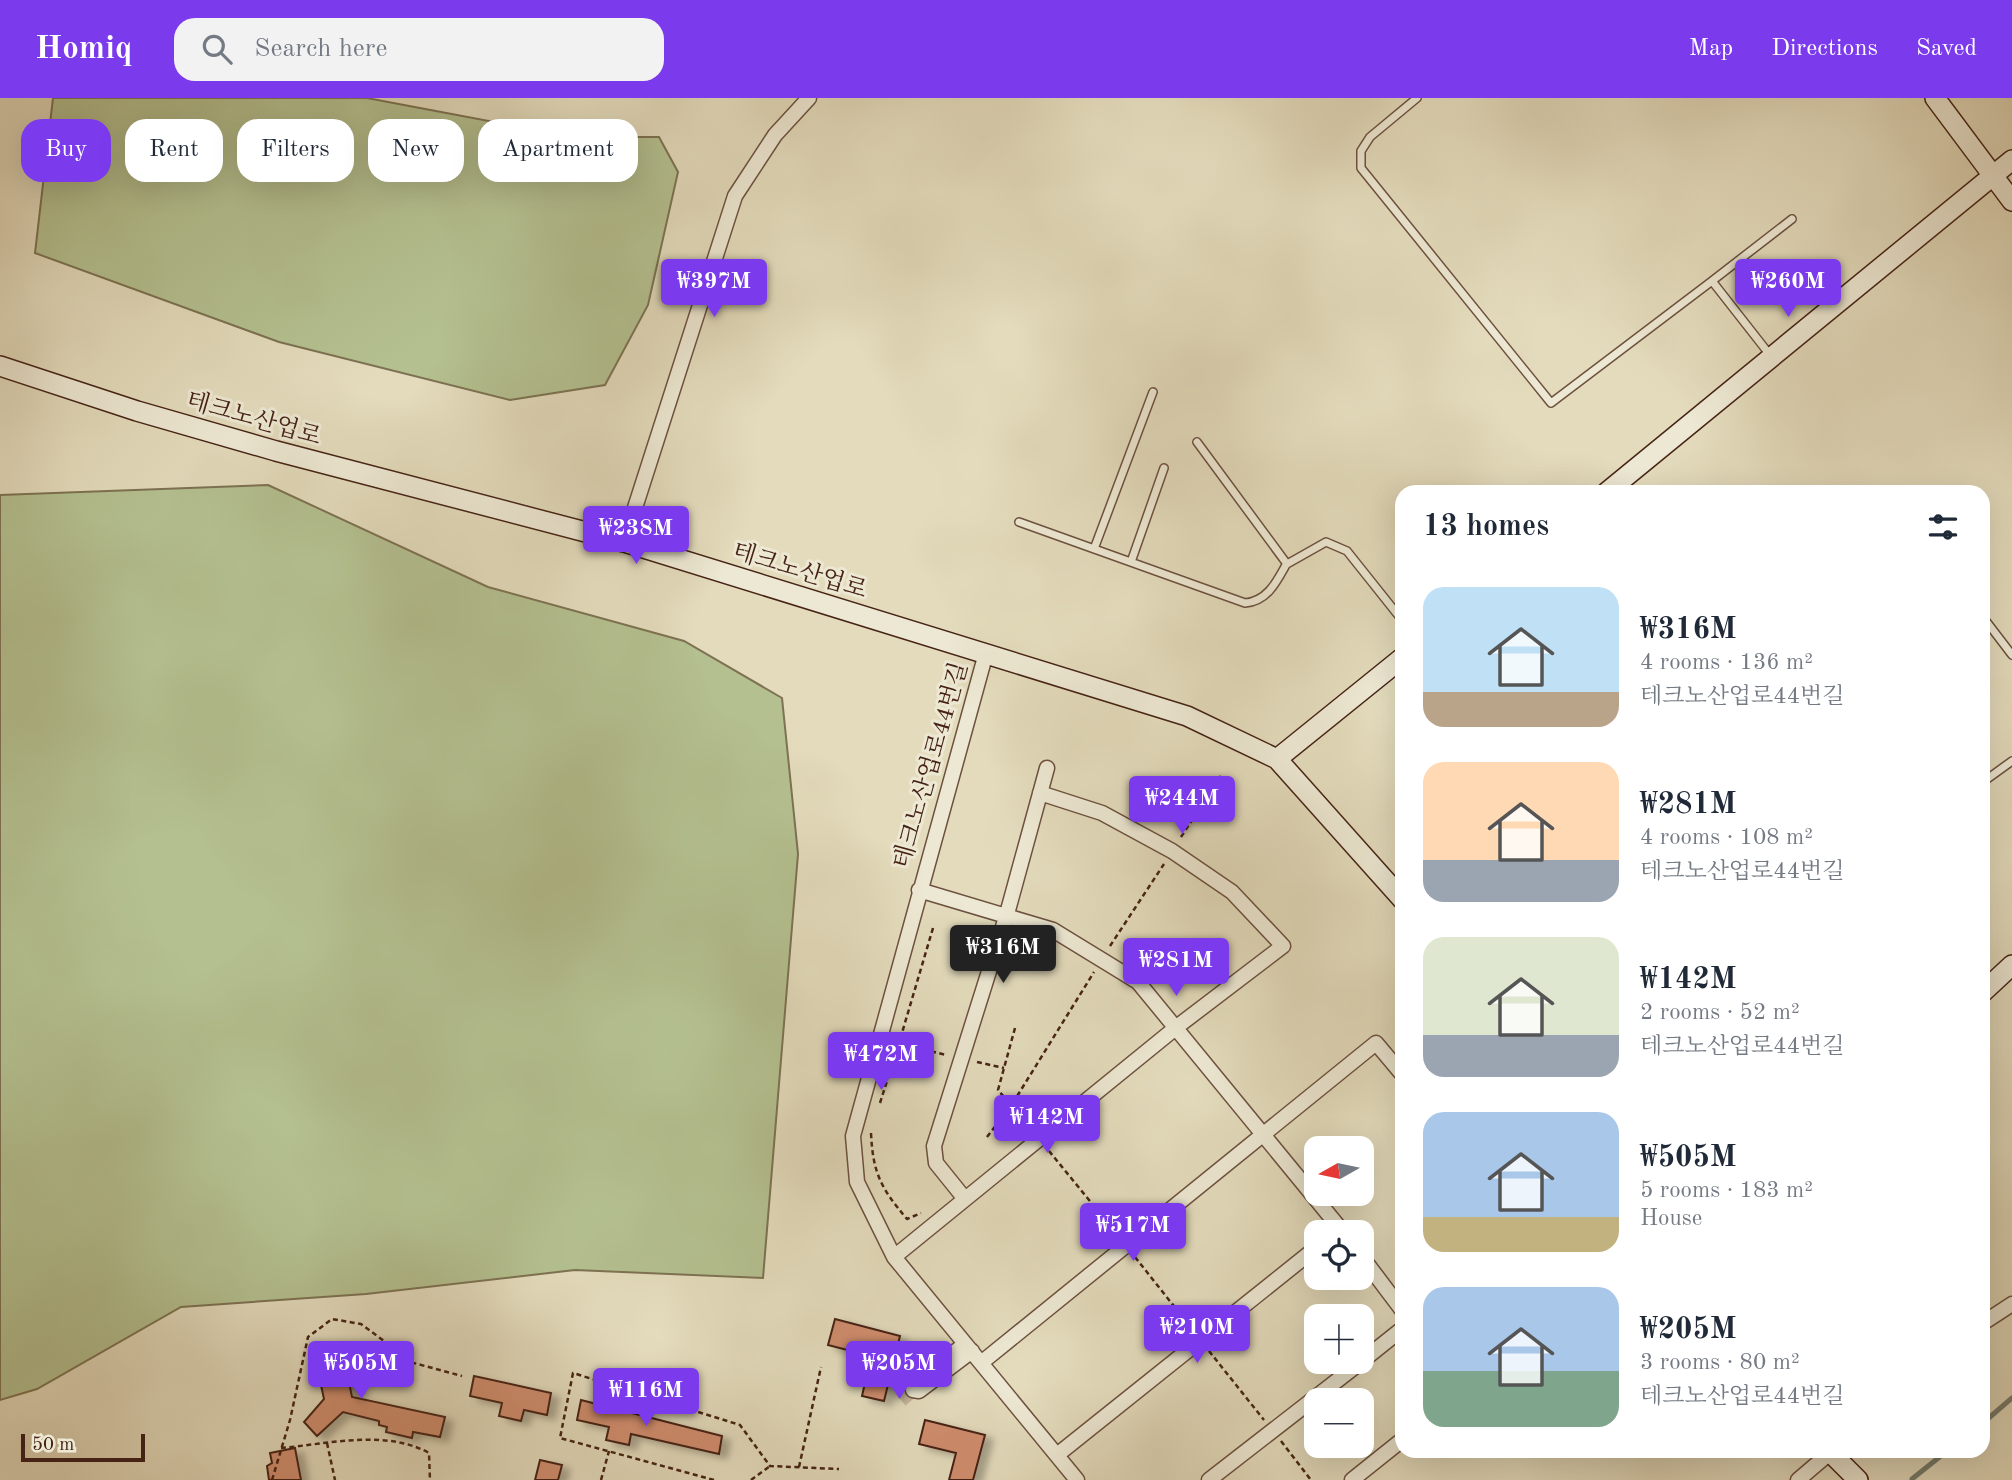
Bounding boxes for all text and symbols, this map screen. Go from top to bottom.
search box [174,18,664,81]
icon: search [198,30,236,68]
text: Homiq [35,33,132,66]
text: Search here [254,36,387,62]
text: Map [1689,37,1733,61]
text: Directions [1771,37,1878,61]
text: Saved [1916,37,1977,61]
chip: Buy [21,119,111,182]
chip: Rent [125,119,223,182]
chip: Filters [237,119,354,182]
chip: New [368,119,464,182]
chip: Apartment [478,119,638,182]
pin: ₩397M [665,260,763,319]
pin: ₩260M [1739,260,1837,319]
text: ₩397M [677,270,751,293]
text: ₩260M [1751,270,1825,293]
street label: 테크노산업로 [183,387,324,451]
pin: ₩238M [587,506,685,566]
icon: filters [1924,508,1962,546]
text: 13 homes [1423,512,1549,542]
text: ₩238M [599,517,673,540]
street label: 테크노산업로 [729,538,870,604]
icon: home [1479,615,1563,699]
text: ₩316M [1640,615,1737,645]
text: 4 rooms · 136 m² [1640,651,1813,674]
street label: 테크노산업로44번길 [889,659,973,871]
text: 테크노산업로44번길 [1640,685,1844,708]
pin: ₩244M [1133,776,1231,836]
text: ₩244M [1145,787,1219,810]
icon: home [1479,790,1563,874]
text: ₩281M [1640,790,1737,820]
text: 4 rooms · 108 m² [1640,826,1813,849]
text: 테크노산업로44번길 [1640,860,1844,883]
pin: ₩316M [954,926,1052,985]
text: ₩316M [966,936,1040,959]
pin: ₩281M [1127,939,1225,998]
text: ₩281M [1139,949,1213,972]
icon: home [1479,965,1563,1049]
text: ₩142M [1640,965,1737,995]
text: 2 rooms · 52 m² [1640,1001,1800,1024]
pin: ₩472M [832,1032,930,1092]
text: 테크노산업로44번길 [1640,1035,1844,1058]
text: ₩472M [844,1043,918,1066]
pin: ₩142M [998,1096,1096,1155]
text: ₩142M [1010,1106,1084,1129]
north arrow [1304,1136,1374,1206]
map controls [1304,1136,1374,1458]
icon: home [1479,1140,1563,1224]
text: ₩505M [1640,1143,1737,1173]
text: 5 rooms · 183 m² [1640,1179,1813,1202]
pin: ₩517M [1084,1204,1182,1263]
text: House [1640,1207,1702,1230]
text: ₩517M [1096,1214,1170,1237]
button: locate [1304,1220,1374,1290]
button: + [1304,1304,1374,1374]
pin: ₩210M [1148,1306,1246,1365]
icon: home [1479,1315,1563,1399]
text: ₩205M [1640,1315,1737,1345]
text: ₩210M [1160,1316,1234,1339]
pin: ₩505M [312,1342,410,1401]
pin: ₩205M [850,1342,948,1401]
text: 3 rooms · 80 m² [1640,1351,1800,1374]
text: ₩505M [324,1352,398,1375]
text: ₩205M [862,1352,936,1375]
pin: ₩116M [597,1368,695,1428]
text: ₩116M [609,1379,683,1402]
text: 테크노산업로44번길 [1640,1385,1844,1408]
button: − [1304,1388,1374,1458]
scale bar [21,1431,145,1463]
text: 50 m [32,1436,74,1455]

